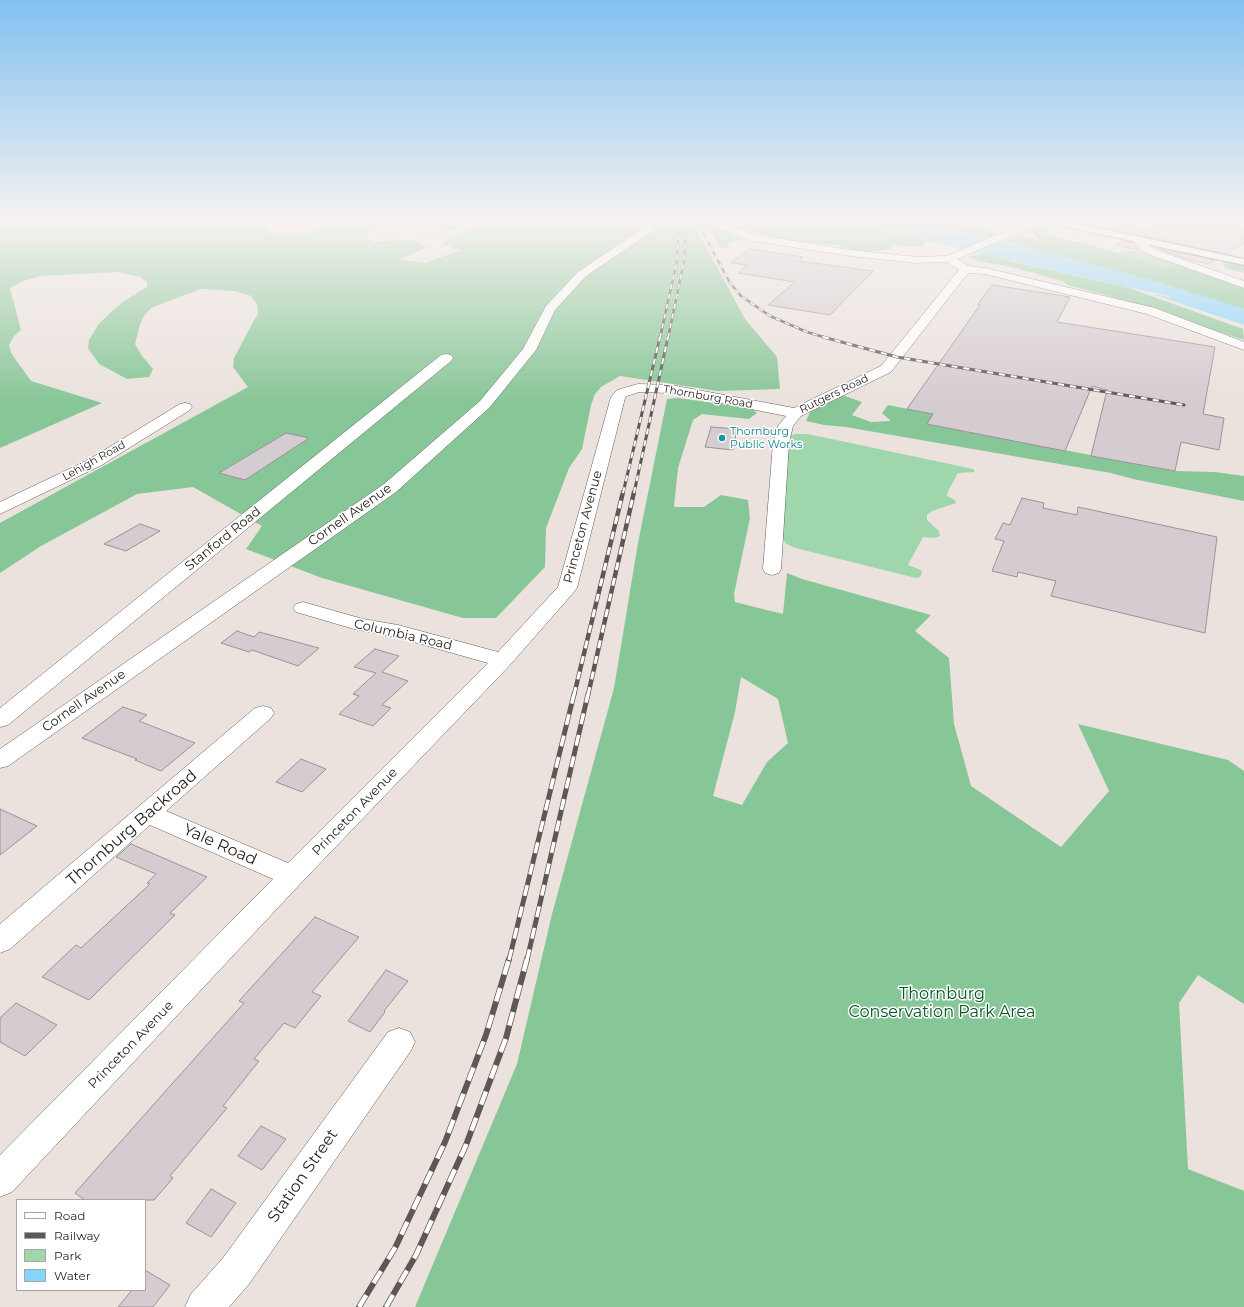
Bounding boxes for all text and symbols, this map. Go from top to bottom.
street label: Rutgers Road [797,372,871,416]
street label: Thornburg Road [662,383,754,411]
place label: Thornburg Public Works [730,425,802,451]
marker: Thornburg Public Works [717,433,727,443]
street label: Lehigh Road [60,438,128,484]
street label: Princeton Avenue [560,469,606,585]
street label: Cornell Avenue [305,480,395,550]
street label: Stanford Road [182,504,264,574]
street label: Columbia Road [352,616,454,654]
street label: Cornell Avenue [39,666,129,736]
street label: Princeton Avenue [309,765,401,859]
street label: Thornburg Backroad [63,766,201,890]
street label: Yale Road [180,820,260,870]
park label: Thornburg Conservation Park Area [849,984,1035,1022]
street label: Princeton Avenue [85,998,177,1092]
street label: Station Street [264,1126,342,1226]
legend [16,1199,146,1291]
text: Road [54,1208,85,1223]
text: Railway [54,1228,100,1243]
text: Park [54,1248,81,1263]
text: Water [54,1268,90,1283]

